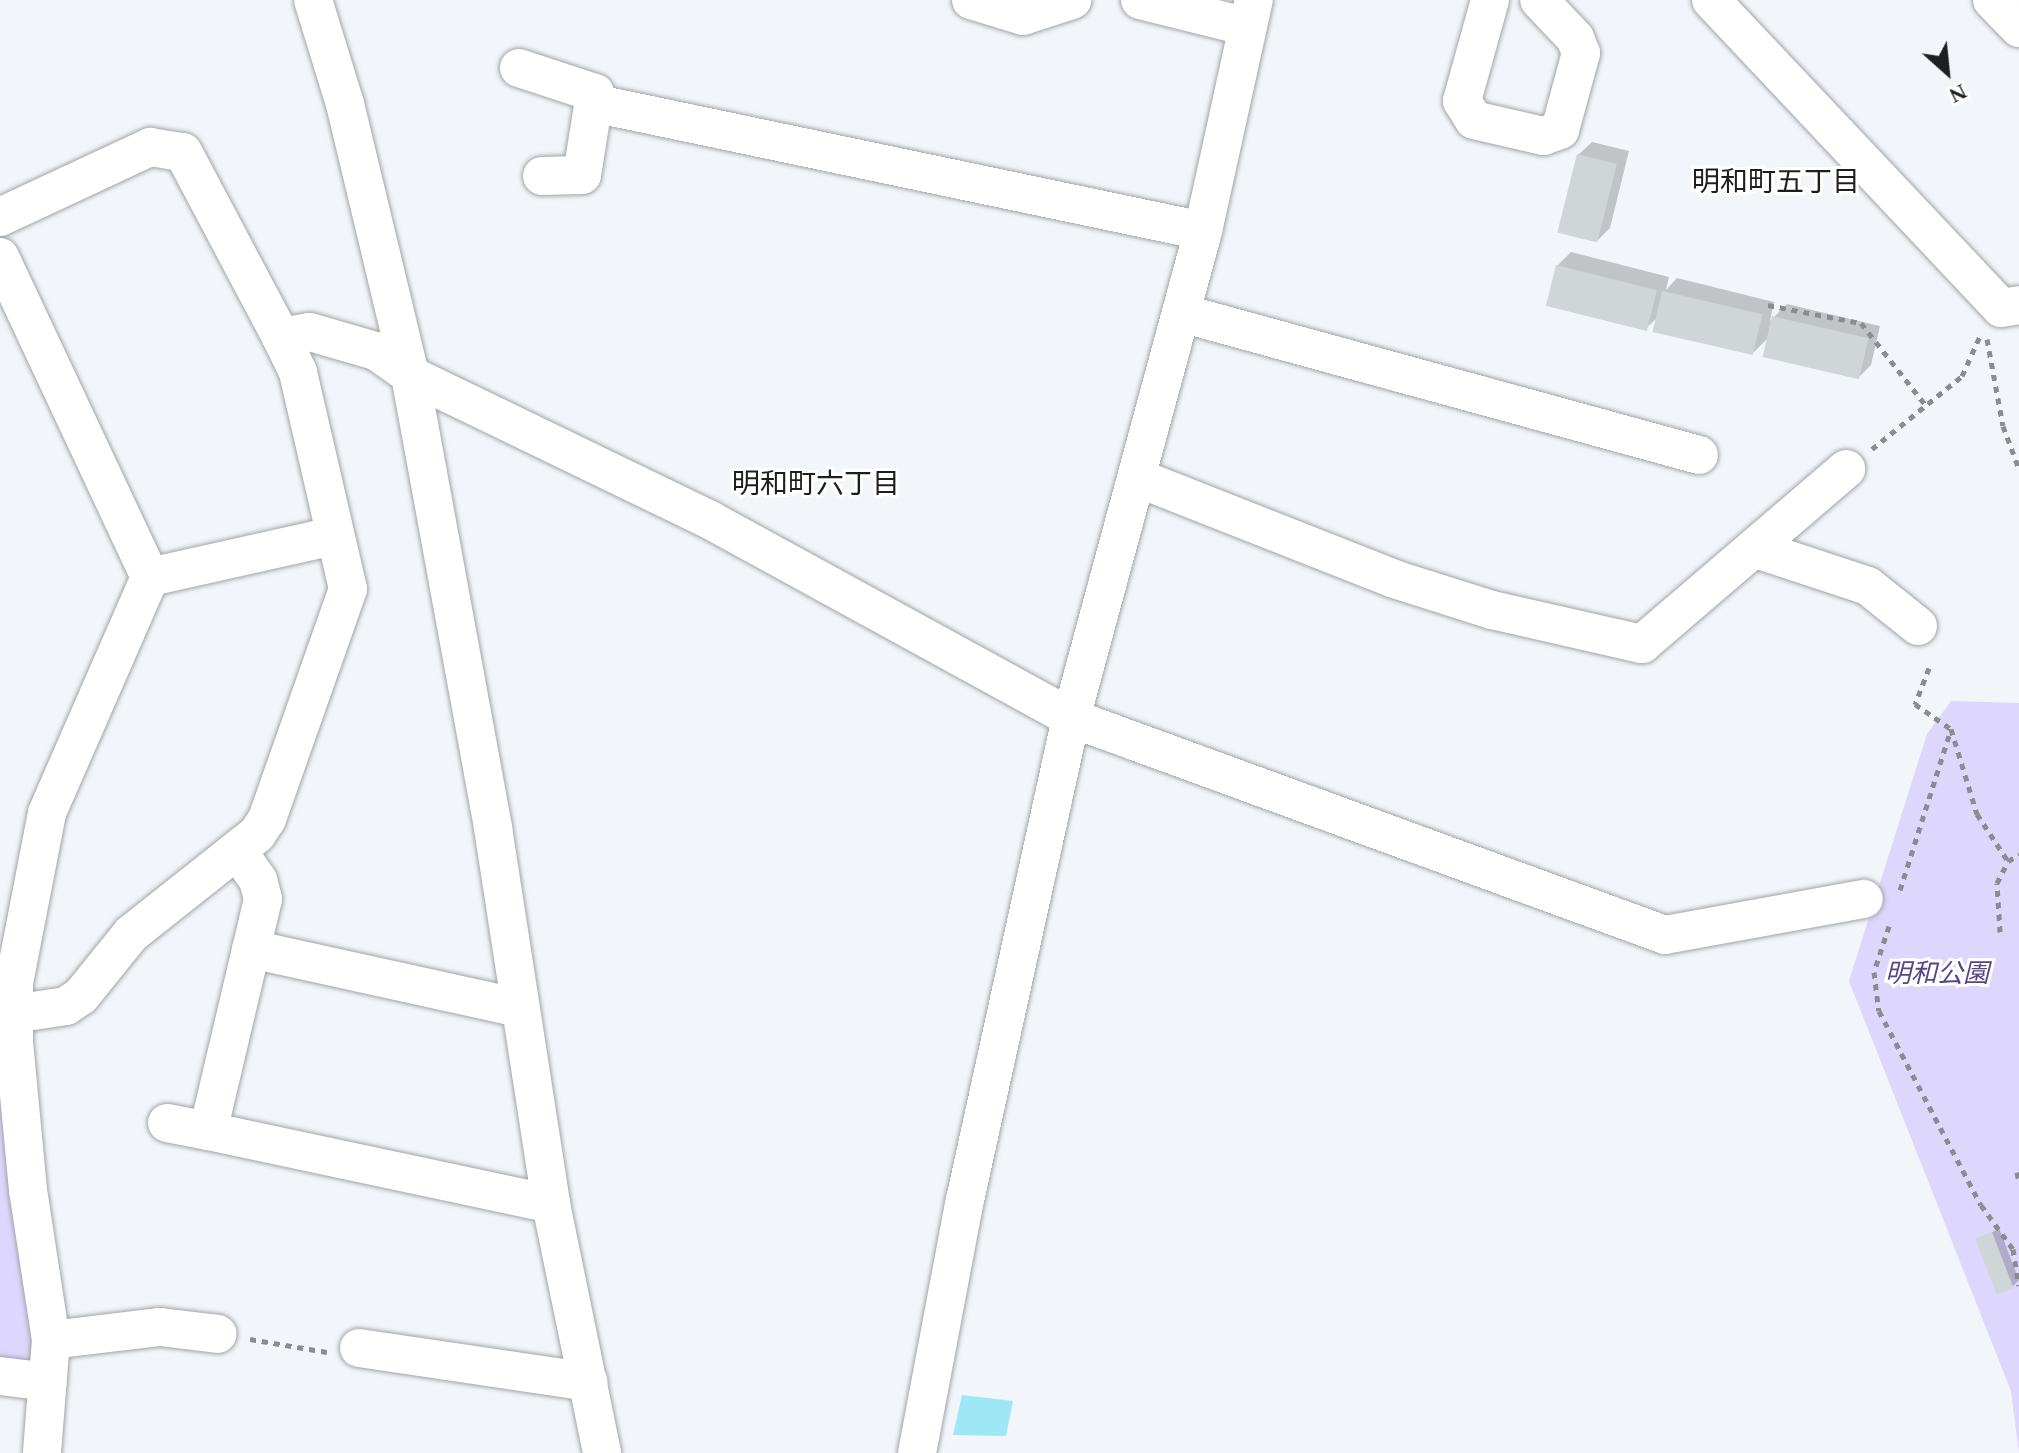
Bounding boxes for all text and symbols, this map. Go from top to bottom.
north arrow [1907,32,1987,112]
text: N [1945,79,1971,109]
district label: 明和町五丁目 [1692,165,1860,199]
district label: 明和町六丁目 [732,467,900,501]
park label: 明和公園 [1885,958,1989,990]

